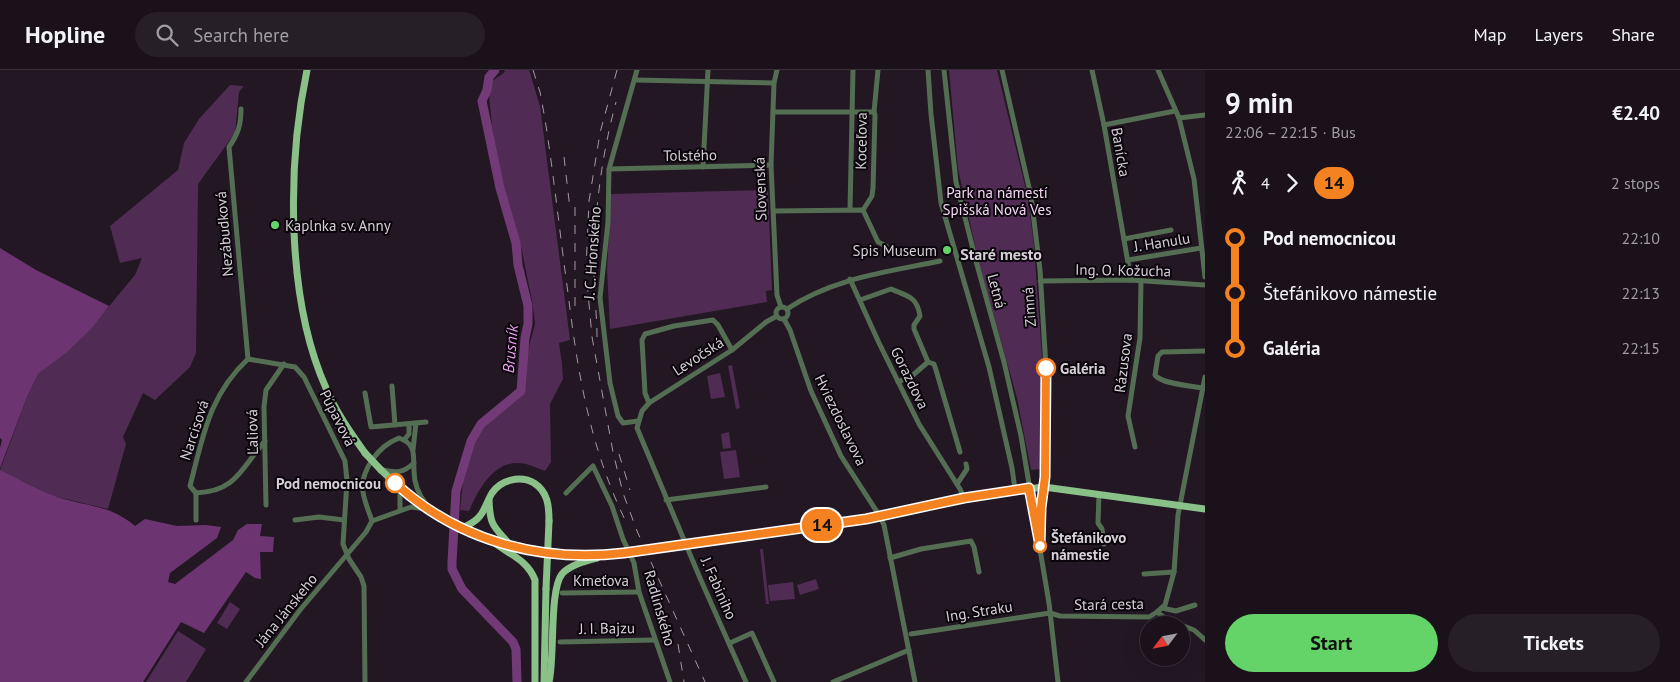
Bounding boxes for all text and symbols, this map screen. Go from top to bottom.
search box [135,12,485,57]
text: Hopline [25,19,105,50]
icon: search [153,21,181,49]
text: Search here [193,23,289,47]
text: Map [1474,23,1506,46]
text: Layers [1534,23,1583,46]
text: Share [1611,23,1655,46]
text: 9 min [1225,84,1293,121]
text: €2.40 [1612,101,1660,125]
street label: Koceľova [851,112,871,170]
text: 22:06 – 22:15 · Bus [1225,122,1356,142]
street label: Banícka [1107,126,1135,178]
street label: Tolstého [663,145,717,165]
street label: Slovenská [749,157,771,221]
icon: walk [1225,169,1253,197]
icon: forward [1278,169,1306,197]
text: 14 [1324,171,1344,194]
text: 4 [1261,173,1270,193]
text: 2 stops [1611,173,1660,193]
park label: Park na námestí Spišská Nová Ves [942,183,1052,219]
street label: Nezábudková [211,191,237,277]
street label: J. C. Hronského [579,206,605,301]
place label: Kaplnka sv. Anny [285,216,391,235]
marker: Kaplnka sv. Anny [269,219,281,231]
text: Pod nemocnicou [1263,226,1396,250]
street label: J. Hanulu [1132,228,1191,256]
text: 22:10 [1622,228,1660,248]
place label: Spis Museum [852,241,937,260]
marker: Spis Museum [941,244,953,256]
district label: Staré mesto [960,244,1042,264]
street label: Ing. O. Kožucha [1075,260,1171,280]
street label: Letná [983,272,1011,310]
text: Štefánikovo námestie [1263,281,1437,305]
text: 22:13 [1622,283,1660,303]
street label: Zimná [1018,286,1040,328]
water label: Brusník [498,323,522,374]
street label: Rázusova [1110,332,1136,394]
street label: Levočská [669,333,727,379]
text: Galéria [1263,336,1320,360]
text: 22:15 [1622,338,1660,358]
street label: Gorazdova [887,344,933,412]
marker: Galéria [1036,358,1056,378]
place label: Galéria [1060,359,1105,378]
street label: Hviezdoslavova [811,371,871,469]
street label: Púpavová [316,386,360,450]
street label: Narcisová [175,397,213,463]
street label: Ľaliová [242,409,262,455]
marker: Pod nemocnicou [385,473,405,493]
place label: Pod nemocnicou [276,474,381,493]
line badge: 14 [800,509,844,541]
text: 14 [812,513,832,536]
place label: Štefánikovo námestie [1051,528,1126,564]
marker: Štefánikovo námestie [1033,539,1047,553]
street label: J. Fabiniho [696,553,741,622]
street label: Radlinského [640,568,680,648]
street label: Jána Jánskeho [250,570,321,651]
street label: Kmeťova [573,571,629,590]
street label: Stará cesta [1074,594,1144,614]
street label: Ing. Straku [944,596,1014,626]
button: Start [1225,614,1438,672]
button: Tickets [1448,614,1660,672]
north arrow [1140,616,1190,666]
map controls [1140,616,1190,666]
street label: J. I. Bajzu [578,618,635,638]

